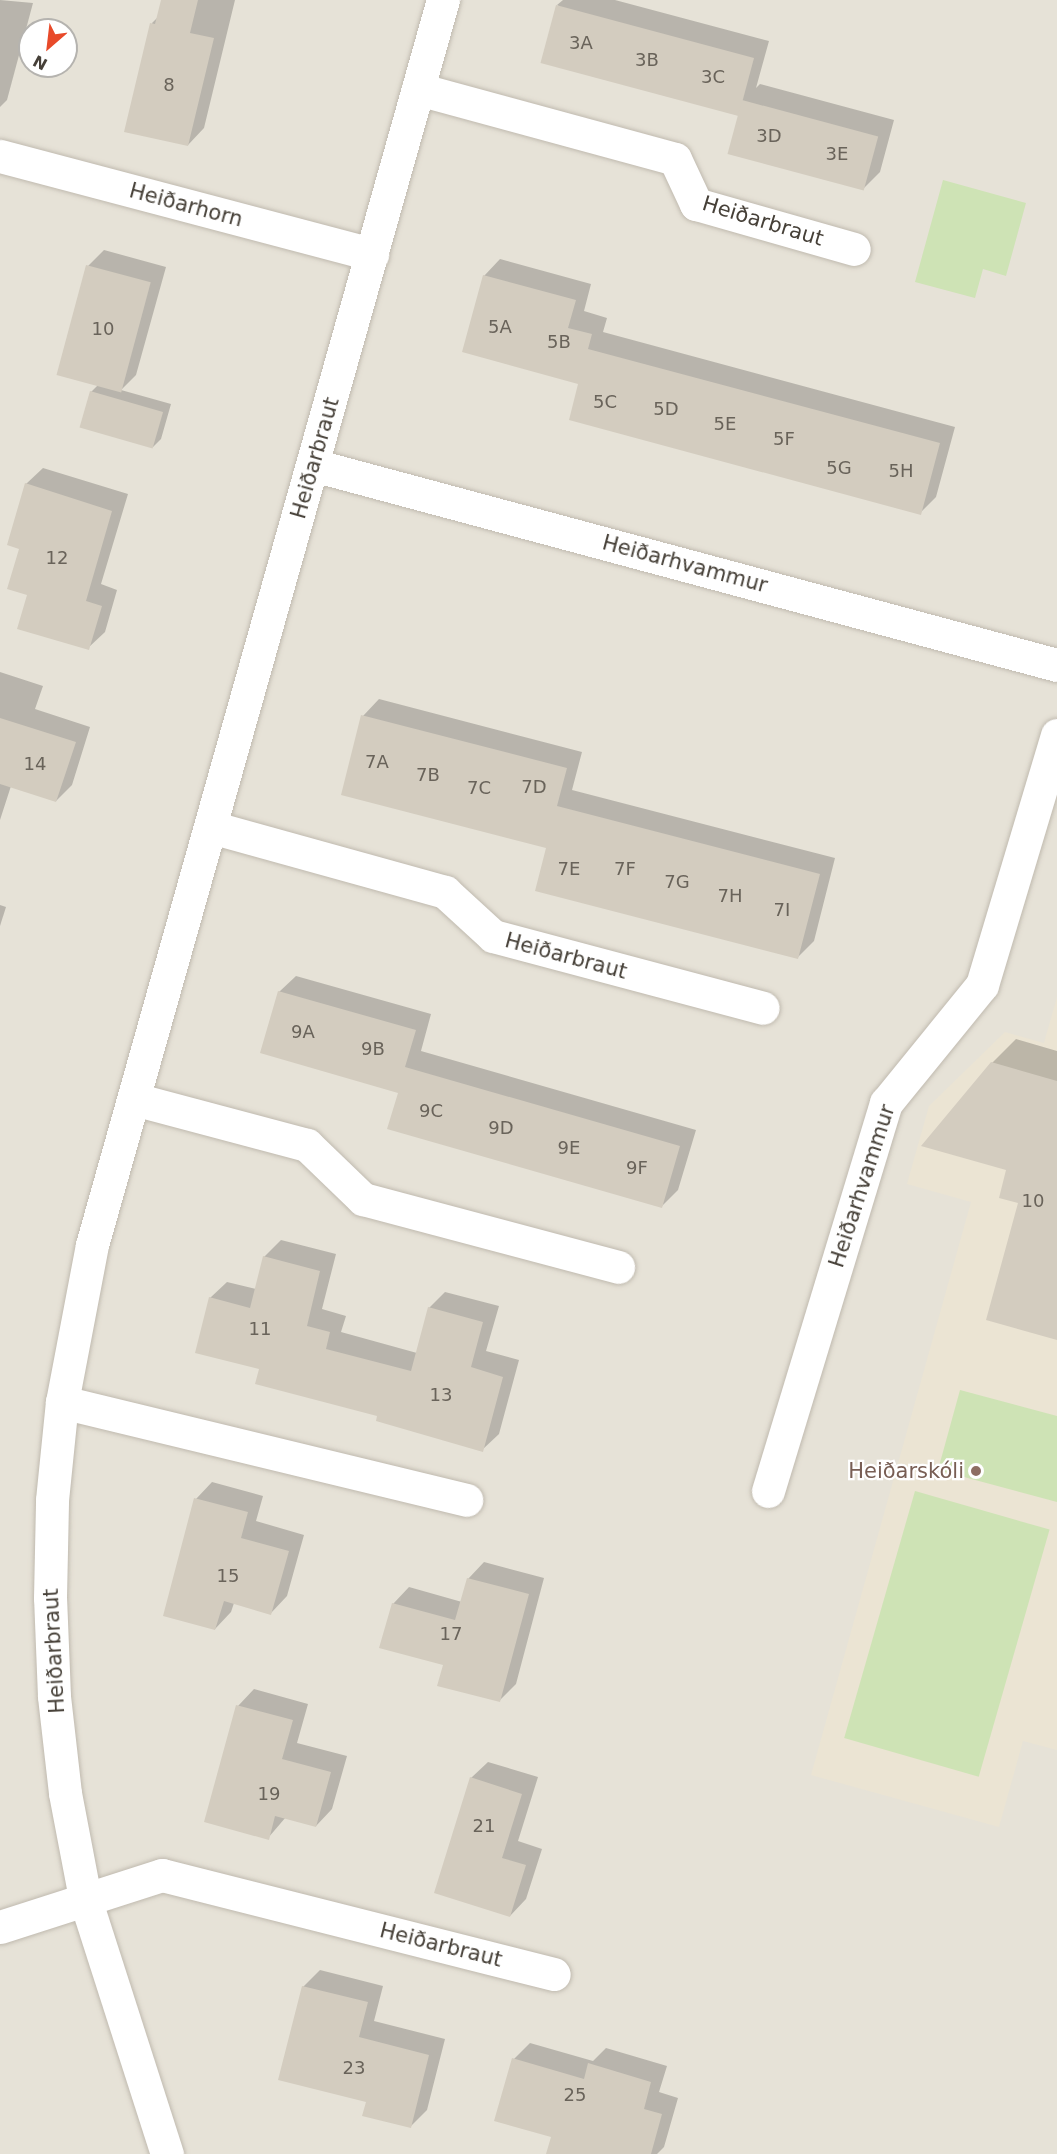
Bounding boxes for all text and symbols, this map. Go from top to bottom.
north arrow [18,18,78,78]
house number: 3A [569,32,593,54]
house number: 3B [635,49,659,71]
text: N [30,51,51,74]
house number: 3C [701,66,725,88]
house number: 8 [163,74,175,96]
house number: 3D [756,125,782,147]
house number: 3E [826,143,848,165]
street label: Heiðarhorn [127,178,245,232]
street label: Heiðarbraut [699,191,827,251]
house number: 5A [488,316,512,338]
house number: 10 [92,318,114,340]
house number: 5B [547,331,571,353]
house number: 5C [593,391,617,413]
street label: Heiðarbraut [286,394,344,522]
house number: 5D [653,398,679,420]
house number: 5E [714,413,736,435]
house number: 5F [773,428,795,450]
house number: 5G [826,457,852,479]
house number: 5H [889,460,913,482]
street label: Heiðarhvammur [600,530,770,598]
house number: 12 [46,547,68,569]
house number: 7A [365,751,389,773]
house number: 14 [24,753,46,775]
house number: 7B [416,764,440,786]
house number: 7D [521,776,547,798]
house number: 7C [467,777,491,799]
house number: 7E [558,858,580,880]
house number: 7F [614,858,636,880]
house number: 7G [664,871,690,893]
house number: 7H [718,885,742,907]
house number: 7I [774,899,790,921]
street label: Heiðarbraut [502,928,630,984]
house number: 9A [291,1021,315,1043]
house number: 9B [361,1038,385,1060]
house number: 9C [419,1100,443,1122]
street label: Heiðarhvammur [824,1101,900,1271]
house number: 9D [488,1117,514,1139]
house number: 9E [558,1137,580,1159]
house number: 9F [626,1157,648,1179]
house number: 10 [1022,1190,1044,1212]
house number: 11 [249,1318,271,1340]
house number: 13 [430,1384,452,1406]
place label: Heiðarskóli [848,1458,964,1484]
marker: Heiðarskóli [969,1464,983,1478]
house number: 15 [217,1565,239,1587]
street label: Heiðarbraut [38,1588,70,1714]
house number: 17 [440,1623,462,1645]
house number: 19 [258,1783,280,1805]
house number: 21 [473,1815,495,1837]
street label: Heiðarbraut [377,1918,505,1972]
house number: 23 [343,2057,365,2079]
house number: 25 [564,2084,586,2106]

